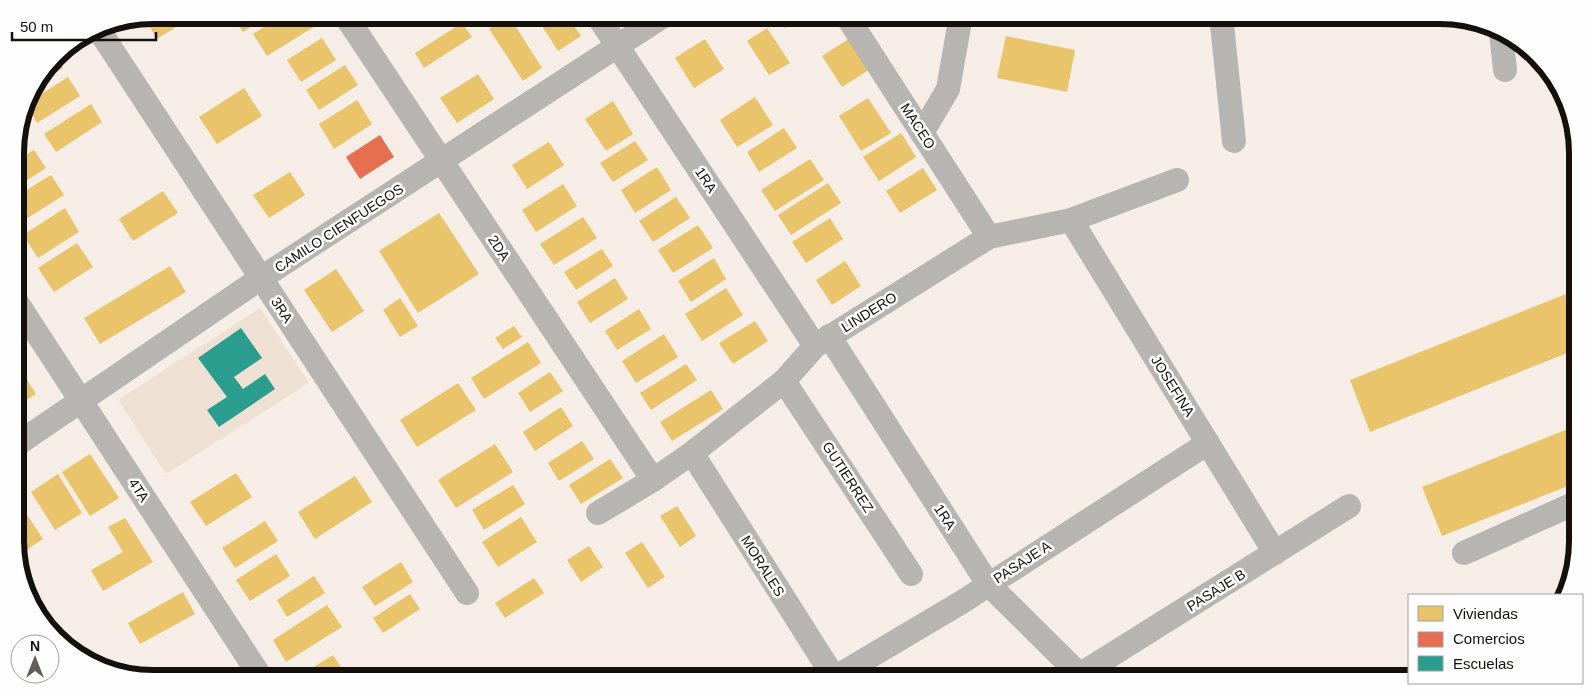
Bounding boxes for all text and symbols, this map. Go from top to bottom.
scale bar [12,10,156,42]
text: 50 m [20,18,53,35]
street label: MACEO [897,100,939,152]
street label: 1RA [692,164,720,196]
street label: CAMILO CIENFUEGOS [272,180,406,276]
street label: 2DA [485,232,513,264]
street label: LINDERO [838,289,900,335]
street label: 3RA [268,294,296,326]
street label: JOSEFINA [1148,353,1198,420]
street label: GUTIERREZ [819,439,877,516]
street label: 4TA [126,475,153,505]
street label: 1RA [931,501,959,533]
street label: MORALES [738,533,788,599]
street label: PASAJE A [990,537,1054,586]
street label: PASAJE B [1184,566,1248,614]
legend [1408,594,1583,684]
text: Viviendas [1453,605,1518,622]
text: Comercios [1453,630,1525,647]
north arrow [10,634,60,684]
text: N [30,638,40,654]
text: Escuelas [1453,655,1514,672]

